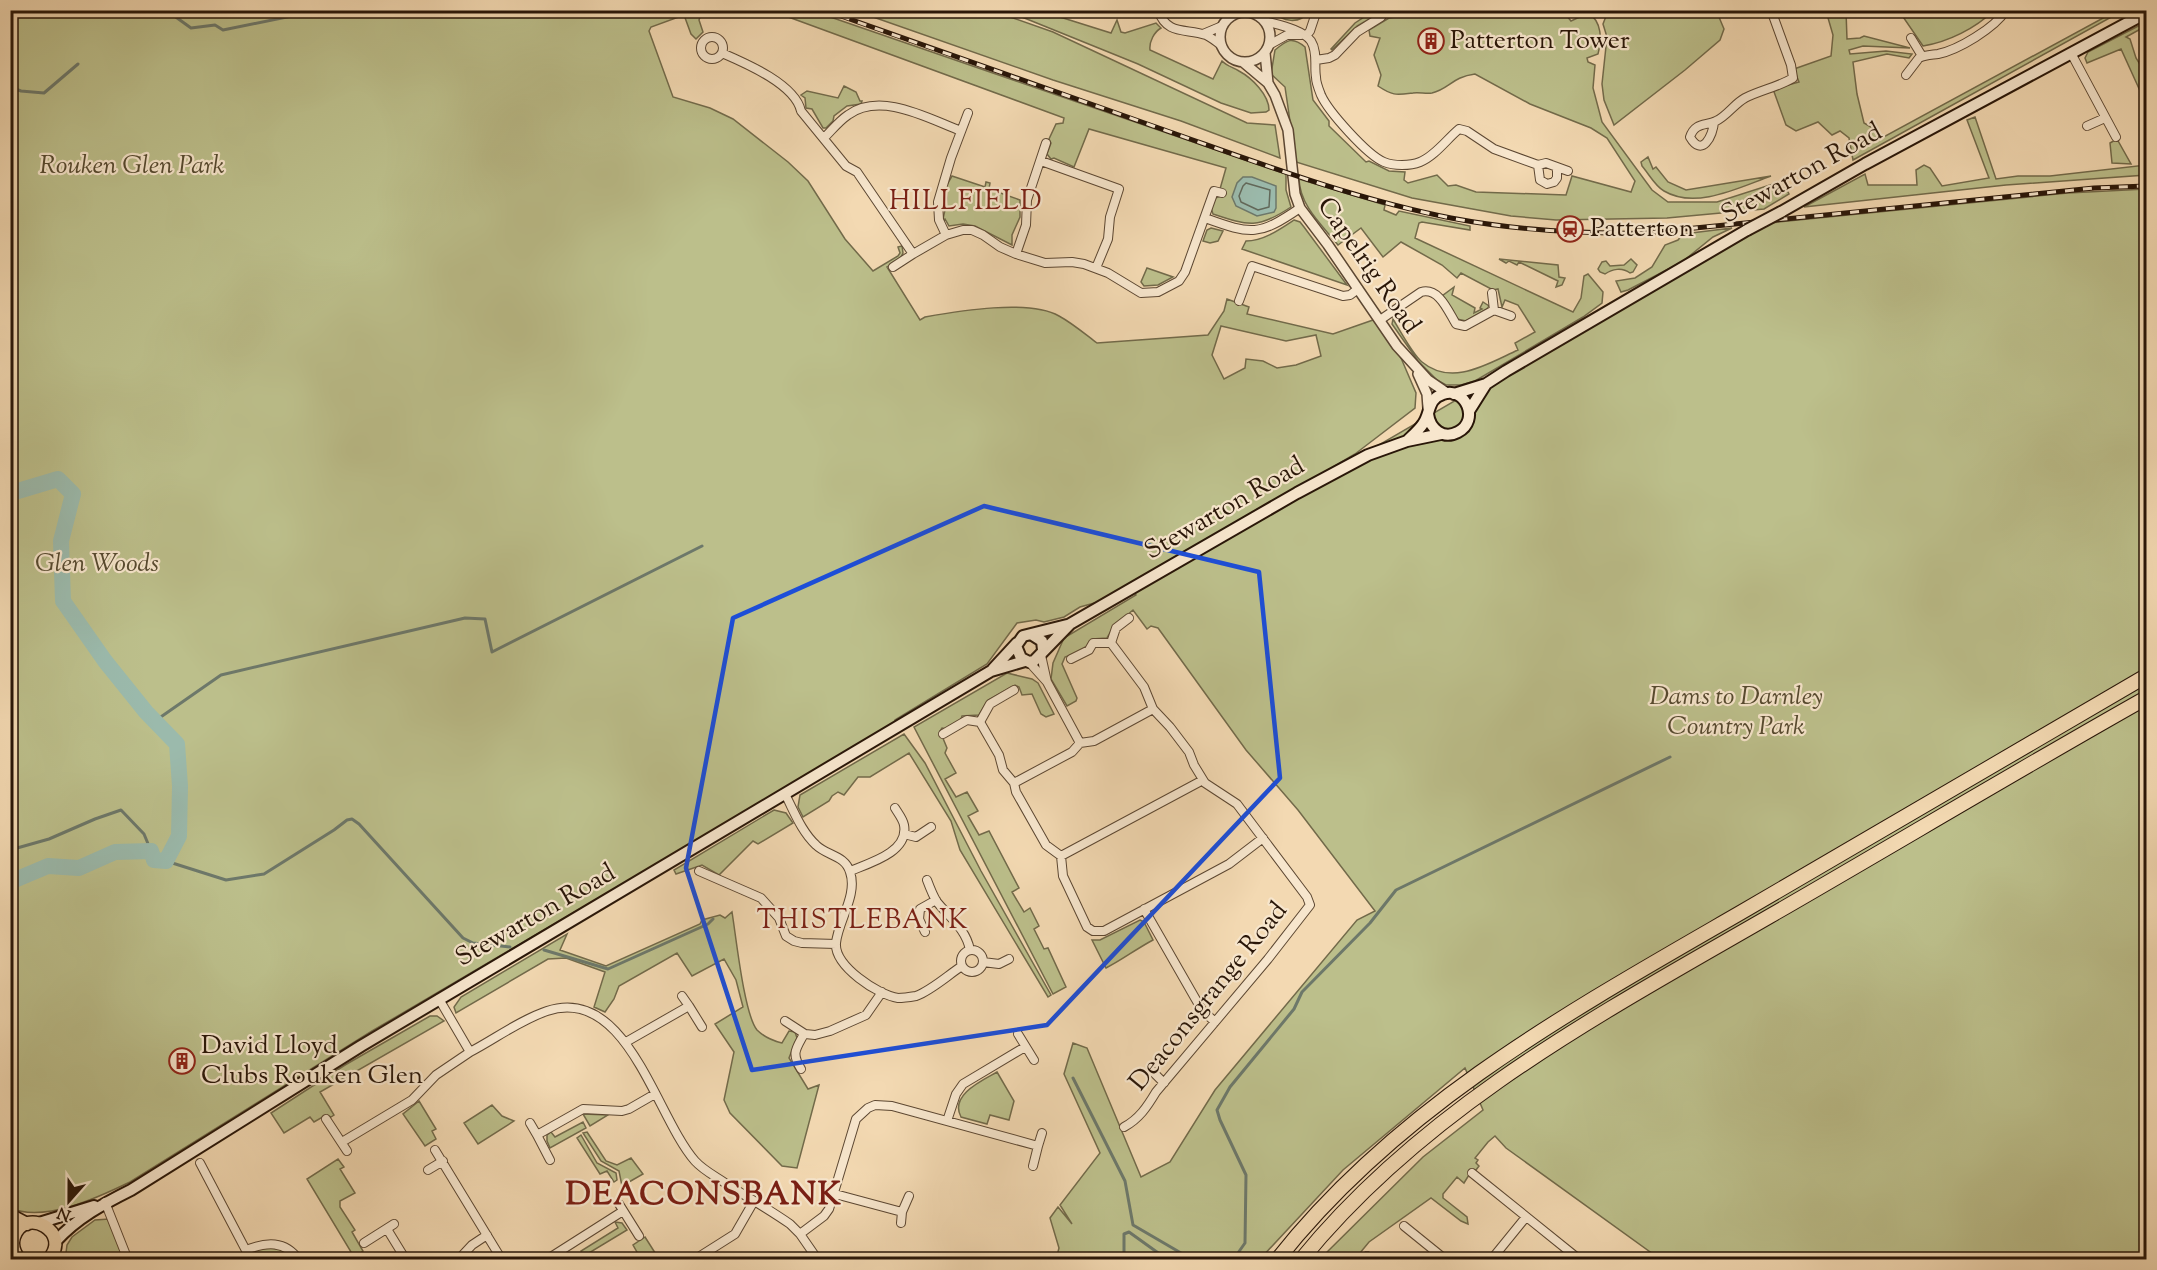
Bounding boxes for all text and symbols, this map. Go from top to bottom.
place label: Patterton Tower [1450,23,1630,60]
building icon: Patterton Tower [1416,26,1446,56]
street label: Stewarton Road [1715,114,1890,234]
park label: Rouken Glen Park [39,148,225,185]
district label: HILLFIELD [889,183,1043,222]
street label: Capelrig Road [1307,190,1429,342]
place label: Patterton [1590,211,1694,248]
station icon: Patterton [1555,214,1585,244]
street label: Stewarton Road [1138,448,1312,570]
park label: Glen Woods [35,546,159,583]
park label: Dams to Darnley Country Park [1649,679,1823,746]
street label: Stewarton Road [449,855,623,977]
street label: Deaconsgrange Road [1121,894,1297,1100]
district label: THISTLEBANK [757,902,969,941]
place label: David Lloyd Clubs Rouken Glen [201,1028,423,1095]
building icon: David Lloyd Clubs Rouken Glen [167,1046,197,1076]
north arrow [39,1171,99,1231]
district label: DEACONSBANK [566,1173,842,1219]
text: N [54,1200,75,1226]

